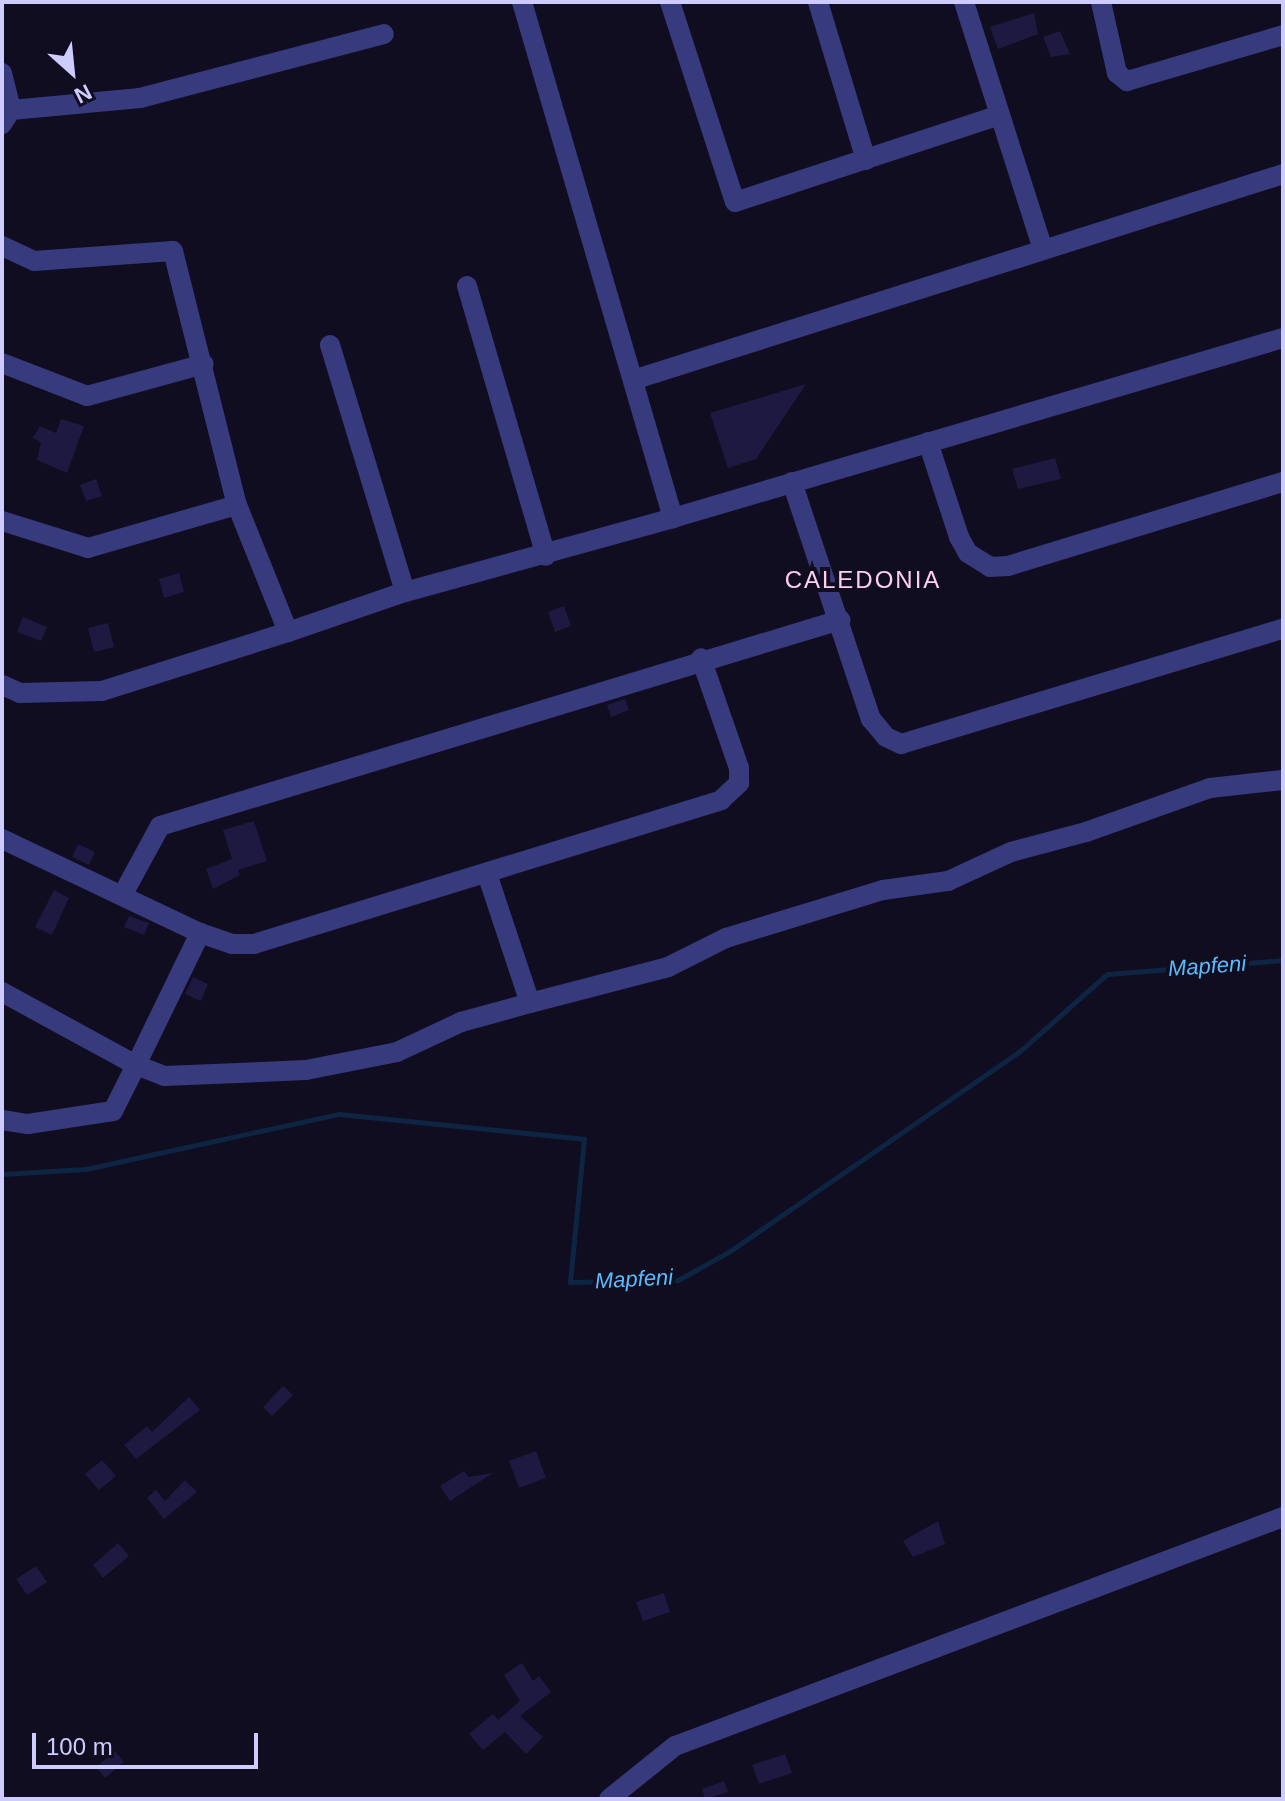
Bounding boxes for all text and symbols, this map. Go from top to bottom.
north arrow [32,32,112,112]
text: N [70,79,96,109]
district label: CALEDONIA [785,566,941,594]
water label: Mapfeni [1167,950,1247,982]
water label: Mapfeni [594,1264,674,1294]
scale bar [36,1717,262,1767]
text: 100 m [46,1733,113,1760]

